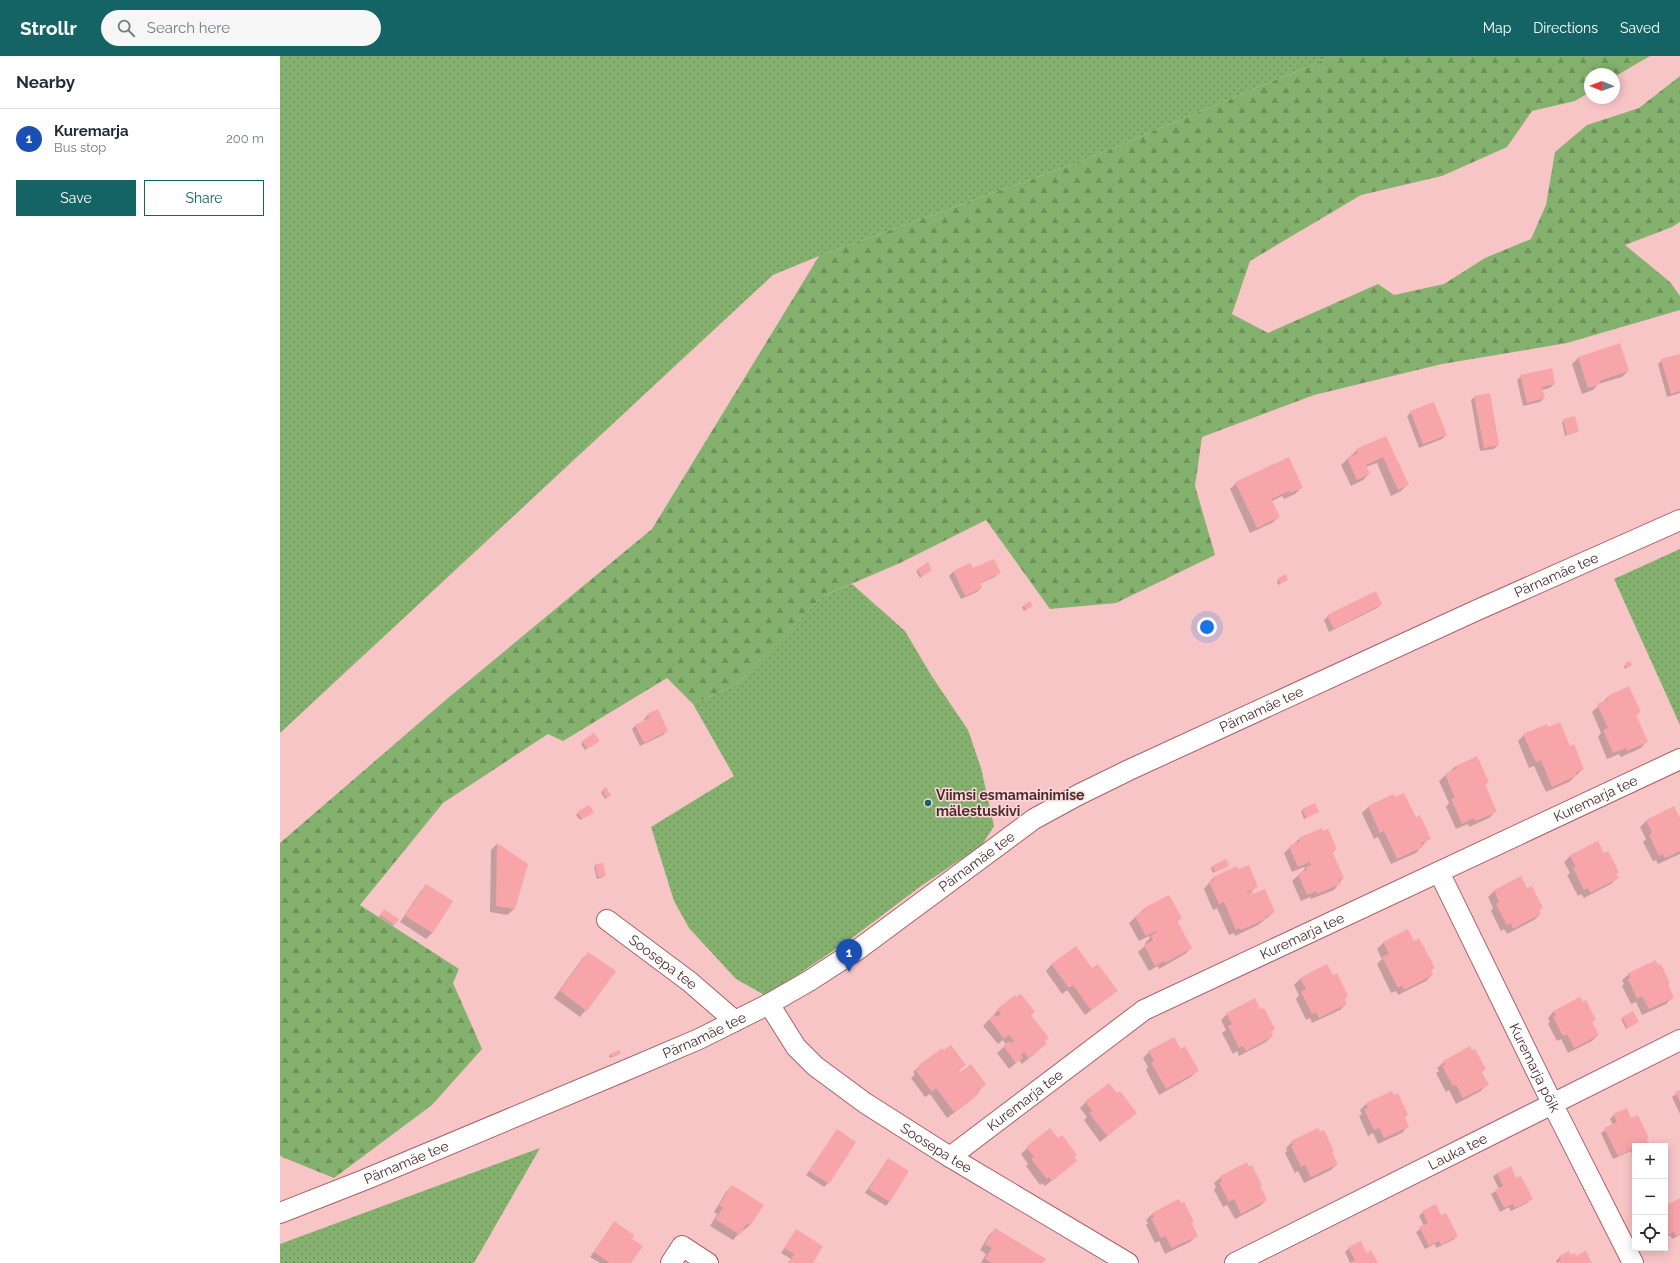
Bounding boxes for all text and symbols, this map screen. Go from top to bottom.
search box [101,10,381,46]
text: Strollr [20,17,77,39]
icon: search [115,17,137,39]
text: Search here [147,19,230,37]
text: Map [1483,20,1511,36]
text: Directions [1533,20,1598,36]
text: Saved [1620,20,1660,36]
north arrow [1584,68,1620,104]
text: Nearby [16,72,75,92]
text: Kuremarja [54,122,129,140]
text: 1 [26,131,32,146]
text: 200 m [226,131,264,146]
text: Bus stop [54,140,106,155]
button: Save [16,180,136,216]
button: Share [144,180,264,216]
street label: Pärnamäe tee [1512,549,1601,601]
your location [1197,617,1217,637]
street label: Pärnamäe tee [1217,683,1306,735]
street label: Kuremarja tee [1551,772,1640,825]
place label: Viimsi esmamainimise mälestuskivi [936,787,1085,819]
marker: Viimsi esmamainimise mälestuskivi [923,798,933,808]
street label: Pärnamäe tee [936,828,1018,895]
street label: Kuremarja tee [1258,909,1347,962]
street label: Soosepa tee [626,931,700,993]
pin: 1 [836,939,862,972]
street label: Pärnamäe tee [660,1009,749,1062]
street label: Kuremarja põik [1506,1021,1564,1116]
street label: Kuremarja tee [984,1066,1066,1134]
street label: Soosepa tee [898,1120,975,1176]
street label: Lauka tee [1426,1130,1490,1173]
street label: Pärnamäe tee [361,1137,451,1187]
map controls [1632,1143,1668,1251]
button: + [1632,1143,1668,1179]
button: − [1632,1179,1668,1215]
button: locate [1632,1215,1668,1251]

